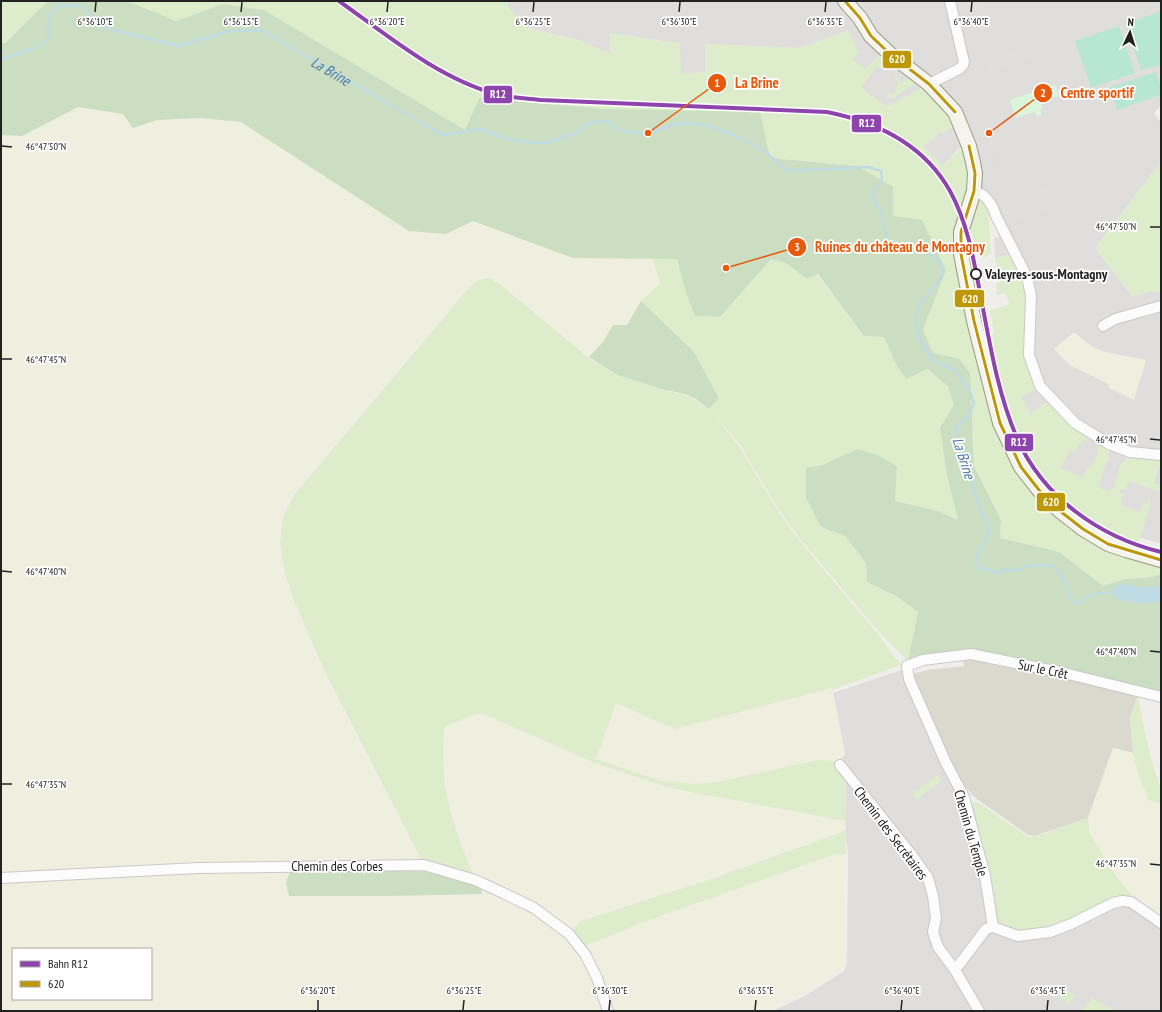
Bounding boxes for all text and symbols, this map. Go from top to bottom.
north arrow [1110,12,1150,52]
text: 6°36'10"E [78,15,112,28]
text: 6°36'15"E [224,15,258,28]
text: 6°36'20"E [370,15,404,28]
text: 6°36'25"E [516,15,550,28]
text: 6°36'30"E [662,15,696,28]
text: 6°36'35"E [808,15,842,28]
text: 6°36'40"E [954,15,988,28]
text: N [1127,15,1134,29]
line badge: 620 [882,50,912,69]
water label: La Brine [308,52,355,90]
text: 620 [889,52,905,66]
callout: La Brine [707,70,787,97]
text: La Brine [735,73,779,92]
text: 1 [714,75,720,90]
callout: Centre sportif [1033,79,1142,106]
text: Centre sportif [1061,83,1134,102]
line badge: R12 [483,85,513,104]
text: 2 [1040,85,1046,100]
text: R12 [490,87,506,101]
line badge: R12 [851,114,882,133]
text: R12 [859,116,875,130]
text: 46°47'50"N [26,140,66,153]
text: 46°47'50"N [1096,220,1136,233]
callout: Ruines du château de Montagny [787,234,993,261]
text: Ruines du château de Montagny [815,237,986,256]
text: 3 [794,239,800,254]
place label: Valeyres-sous-Montagny [984,265,1108,283]
marker: Valeyres-sous-Montagny [970,268,982,280]
line badge: 620 [954,289,985,308]
text: 620 [962,292,978,306]
text: 46°47'45"N [26,353,66,366]
line badge: R12 [1004,433,1034,452]
text: 46°47'45"N [1096,433,1136,446]
water label: La Brine [948,435,980,482]
text: R12 [1011,435,1027,449]
line badge: 620 [1036,492,1066,512]
text: 620 [1043,495,1059,509]
text: 46°47'40"N [26,565,66,578]
text: 46°47'40"N [1096,645,1136,658]
street label: Sur le Crêt [1016,655,1070,683]
text: 46°47'35"N [26,778,66,791]
street label: Chemin des Secrétaires [850,783,932,883]
street label: Chemin du Temple [950,788,992,879]
street label: Chemin des Corbes [291,857,383,875]
text: 46°47'35"N [1096,857,1136,870]
legend [12,948,152,1000]
text: Bahn R12 [48,956,88,971]
text: 620 [48,976,64,991]
text: 6°36'20"E [301,984,335,997]
text: 6°36'25"E [447,984,481,997]
text: 6°36'30"E [593,984,627,997]
text: 6°36'35"E [739,984,773,997]
text: 6°36'40"E [885,984,919,997]
text: 6°36'45"E [1031,984,1065,997]

